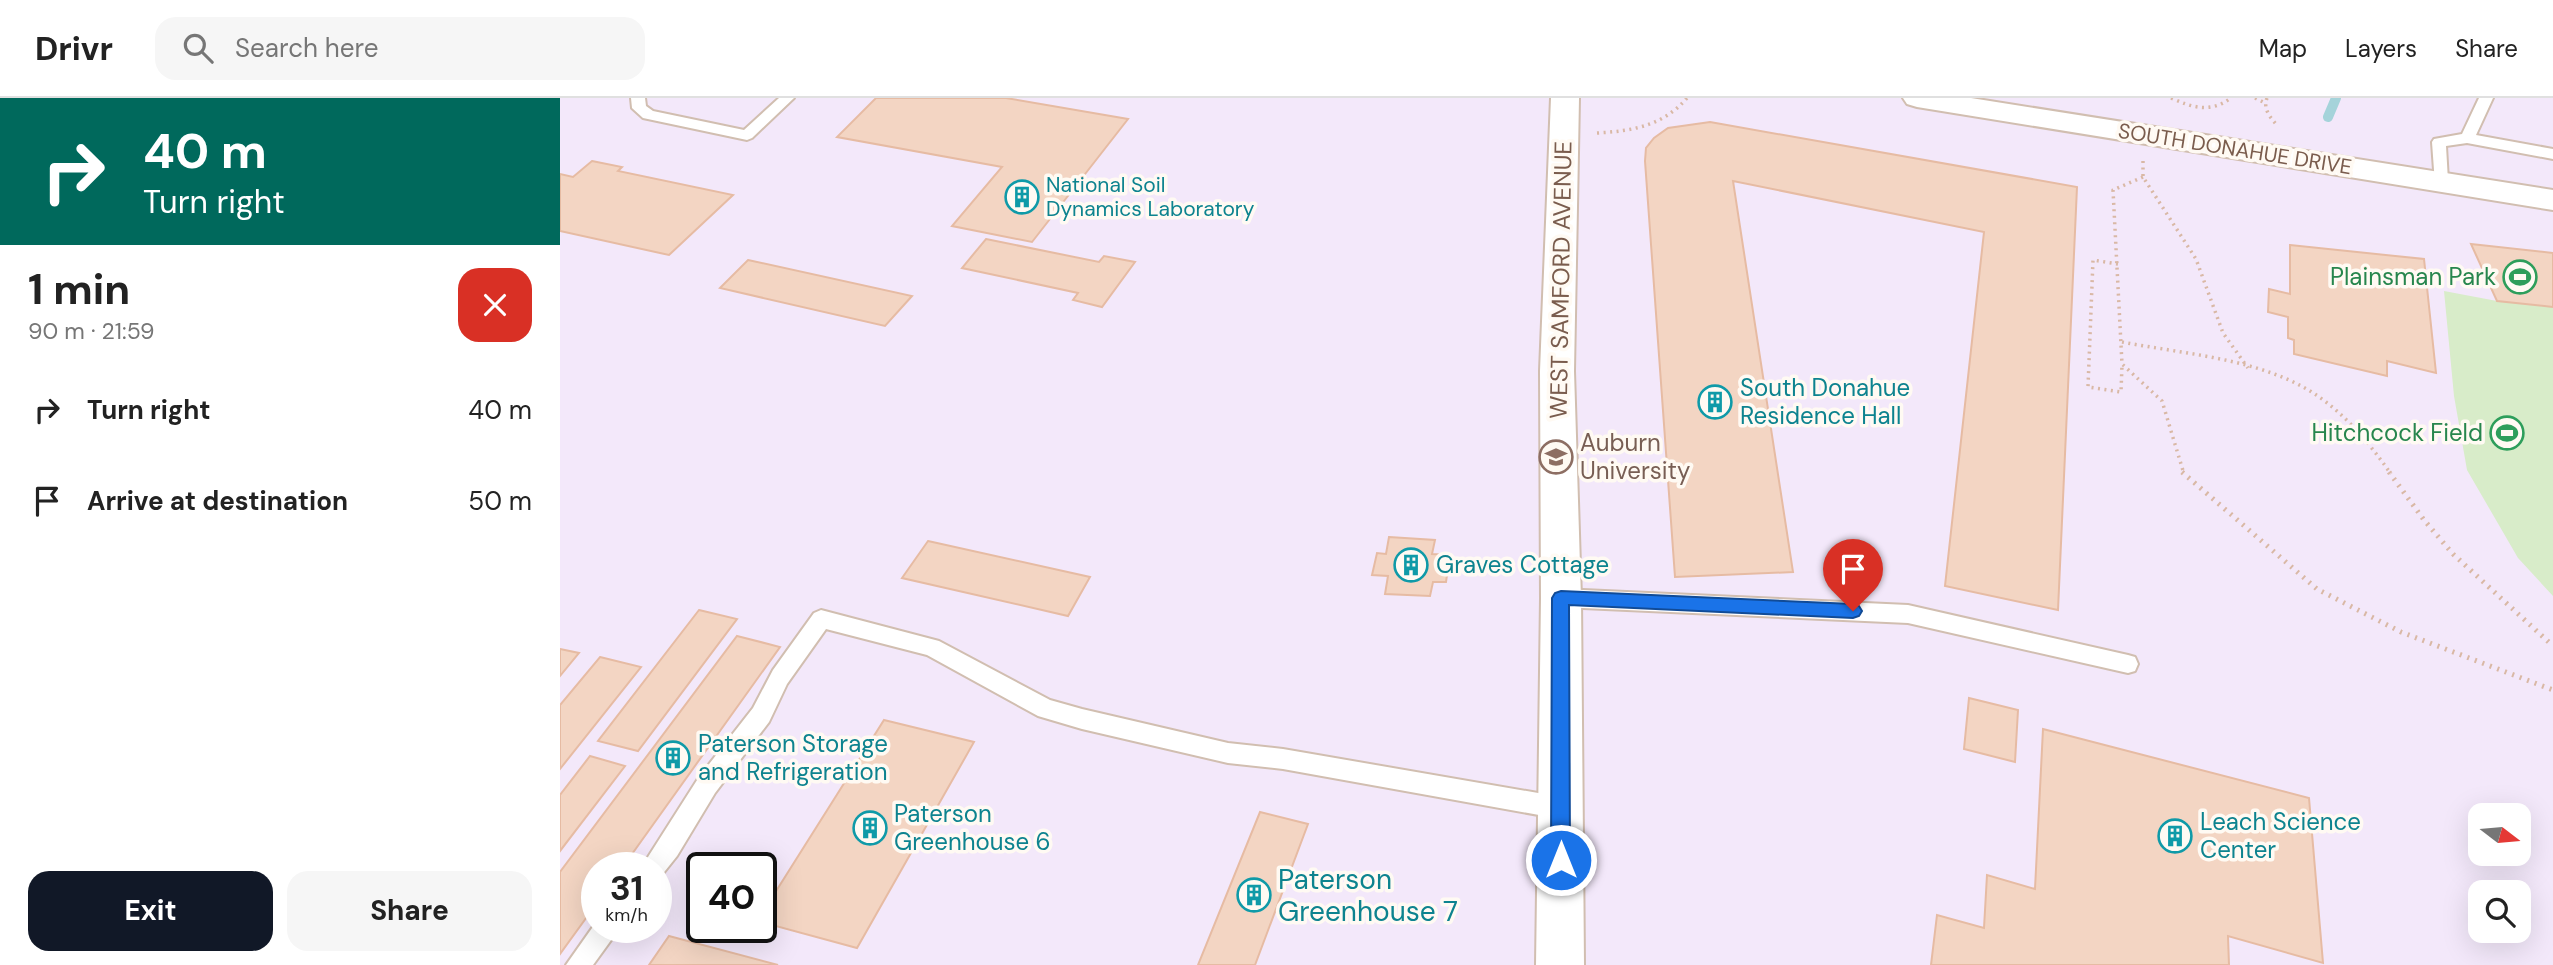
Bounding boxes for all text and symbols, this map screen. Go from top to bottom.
search box [155,17,645,80]
text: Drivr [35,27,113,70]
icon: search [179,29,217,67]
text: Search here [235,31,378,65]
text: Map [2259,33,2307,64]
text: Layers [2345,33,2417,64]
text: Share [2455,33,2518,64]
street label: SOUTH DONAHUE DRIVE [2116,117,2354,181]
text: 40 m [143,119,267,183]
icon: right [28,126,119,217]
street label: WEST SAMFORD AVENUE [1543,141,1578,419]
place label: National Soil Dynamics Laboratory [1046,171,1255,223]
building icon: National Soil Dynamics Laboratory [1003,178,1041,216]
text: Turn right [143,181,285,223]
sports icon: Plainsman Park [2501,258,2539,296]
place label: Plainsman Park [2330,261,2496,292]
text: 1 min [28,262,130,317]
button: close [458,268,532,342]
text: 90 m · 21:59 [28,316,154,346]
place label: South Donahue Residence Hall [1740,372,1910,431]
building icon: South Donahue Residence Hall [1696,383,1734,421]
icon: right [28,391,66,429]
text: Turn right [87,393,211,427]
text: 40 m [468,393,532,427]
sports icon: Hitchcock Field [2488,414,2526,452]
place label: Hitchcock Field [2311,417,2483,448]
place label: Auburn University [1580,427,1690,486]
school or university icon: Auburn University [1537,438,1575,476]
icon: arrive [28,482,66,520]
text: Arrive at destination [87,484,348,518]
text: 50 m [468,484,532,518]
pin [1823,539,1883,611]
building icon: Graves Cottage [1392,546,1430,584]
place label: Graves Cottage [1436,549,1609,580]
icon: arrive [1834,550,1872,588]
place label: Paterson Storage and Refrigeration [698,728,888,787]
building icon: Paterson Storage and Refrigeration [654,739,692,777]
place label: Paterson Greenhouse 6 [894,798,1051,857]
north arrow [2468,803,2530,866]
map controls [2468,803,2531,943]
place label: Leach Science Center [2200,806,2361,865]
building icon: Paterson Greenhouse 6 [851,809,889,847]
building icon: Leach Science Center [2156,817,2194,855]
position arrow [1524,823,1598,897]
speed limit sign: 40 [686,852,777,943]
place label: Paterson Greenhouse 7 [1278,861,1458,930]
text: 31 [610,865,643,911]
button: Exit [28,871,273,951]
button: Share [287,871,532,951]
building icon: Paterson Greenhouse 7 [1235,876,1273,914]
button: search [2468,880,2531,943]
text: km/h [605,903,648,927]

